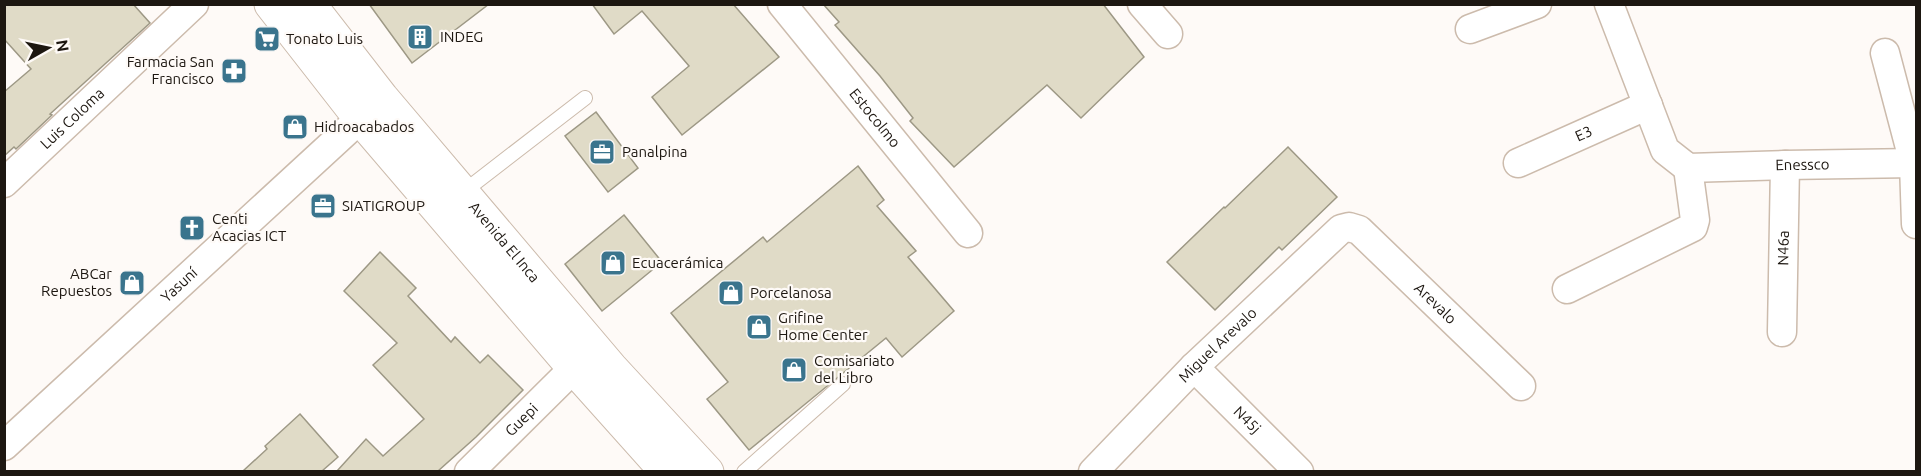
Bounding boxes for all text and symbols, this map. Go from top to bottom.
north arrow [18,18,78,78]
building icon: INDEG [405,22,435,52]
supermarket icon: Tonato Luis [252,24,282,54]
place label: INDEG [440,28,483,45]
place label: Tonato Luis [286,30,363,47]
text: N [53,38,73,53]
place label: Farmacia San Francisco [127,53,214,87]
pharmacy icon: Farmacia San Francisco [219,56,249,86]
street label: Luis Coloma [37,84,107,152]
street label: Estocolmo [846,85,904,151]
shop icon: Hidroacabados [280,112,310,142]
place label: Hidroacabados [314,118,414,135]
street label: E3 [1572,122,1595,144]
office icon: Panalpina [587,137,617,167]
place label: Panalpina [622,143,687,160]
street label: Enessco [1775,155,1830,173]
office icon: SIATIGROUP [308,191,338,221]
place label: SIATIGROUP [342,197,425,214]
street label: Avenida El Inca [466,198,544,286]
place label: Centi Acacias ICT [212,210,287,244]
church icon: Centi Acacias ICT [177,213,207,243]
street label: N46a [1774,230,1792,266]
shop icon: Ecuacerámica [598,248,628,278]
place label: Ecuacerámica [632,254,723,271]
street label: Yasuní [157,263,201,305]
place label: ABCar Repuestos [41,265,112,299]
shop icon: ABCar Repuestos [117,268,147,298]
shop icon: Porcelanosa [716,278,746,308]
street label: Arevalo [1411,279,1460,327]
place label: Porcelanosa [750,284,832,301]
street label: Miguel Arevalo [1175,304,1260,386]
place label: Grifine Home Center [778,309,868,343]
shop icon: Grifine Home Center [744,312,774,342]
place label: Comisariato del Libro [814,352,894,386]
shop icon: Comisariato del Libro [779,355,809,385]
street label: Guepi [501,400,541,439]
street label: N45j [1230,403,1264,437]

